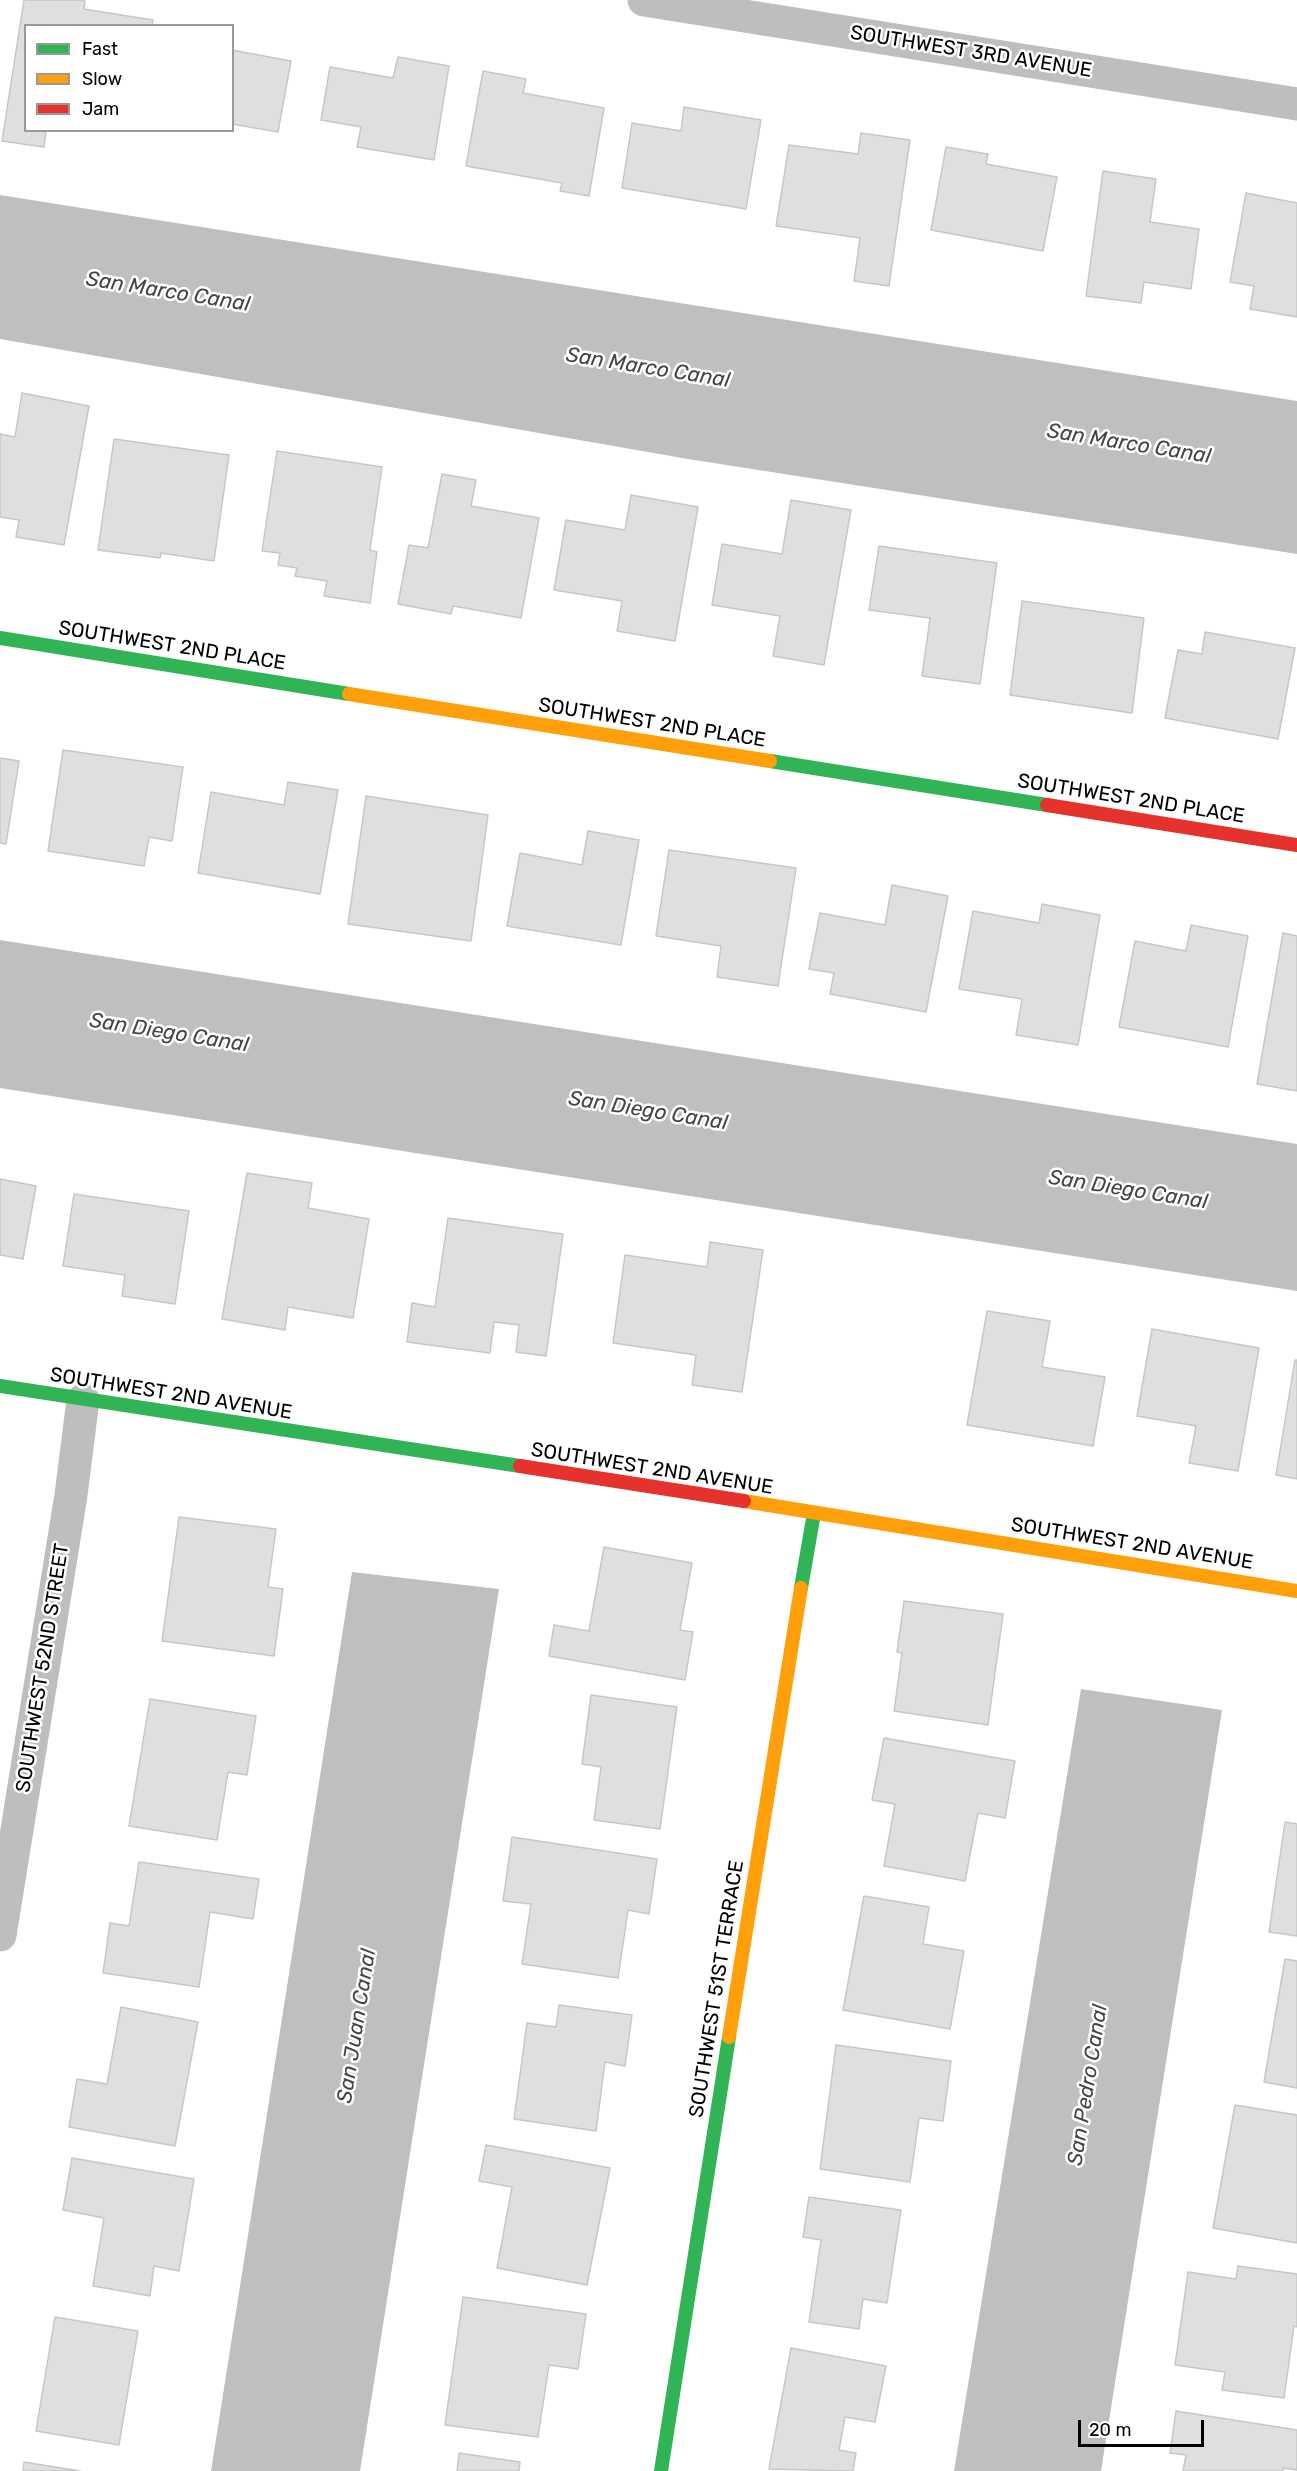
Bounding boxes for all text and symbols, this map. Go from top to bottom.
street label: SOUTHWEST 3RD AVENUE [849,21,1093,83]
legend [24,24,234,132]
text: Fast [82,38,118,60]
text: Slow [82,68,122,90]
text: Jam [82,98,119,120]
water label: San Marco Canal [84,267,252,317]
water label: San Marco Canal [564,343,732,393]
water label: San Marco Canal [1045,419,1213,469]
street label: SOUTHWEST 2ND PLACE [57,616,287,676]
street label: SOUTHWEST 2ND PLACE [537,693,767,753]
street label: SOUTHWEST 2ND PLACE [1016,769,1246,829]
water label: San Diego Canal [88,1008,250,1058]
water label: San Diego Canal [567,1086,729,1136]
water label: San Diego Canal [1047,1165,1209,1215]
street label: SOUTHWEST 2ND AVENUE [48,1363,294,1425]
street label: SOUTHWEST 2ND AVENUE [529,1438,775,1500]
street label: SOUTHWEST 2ND AVENUE [1009,1513,1255,1575]
street label: SOUTHWEST 52ND STREET [11,1542,75,1794]
street label: SOUTHWEST 51ST TERRACE [685,1859,749,2119]
water label: San Juan Canal [332,1947,382,2105]
water label: San Pedro Canal [1063,2003,1113,2167]
scale bar [1081,2408,1207,2446]
text: 20 m [1089,2419,1131,2441]

